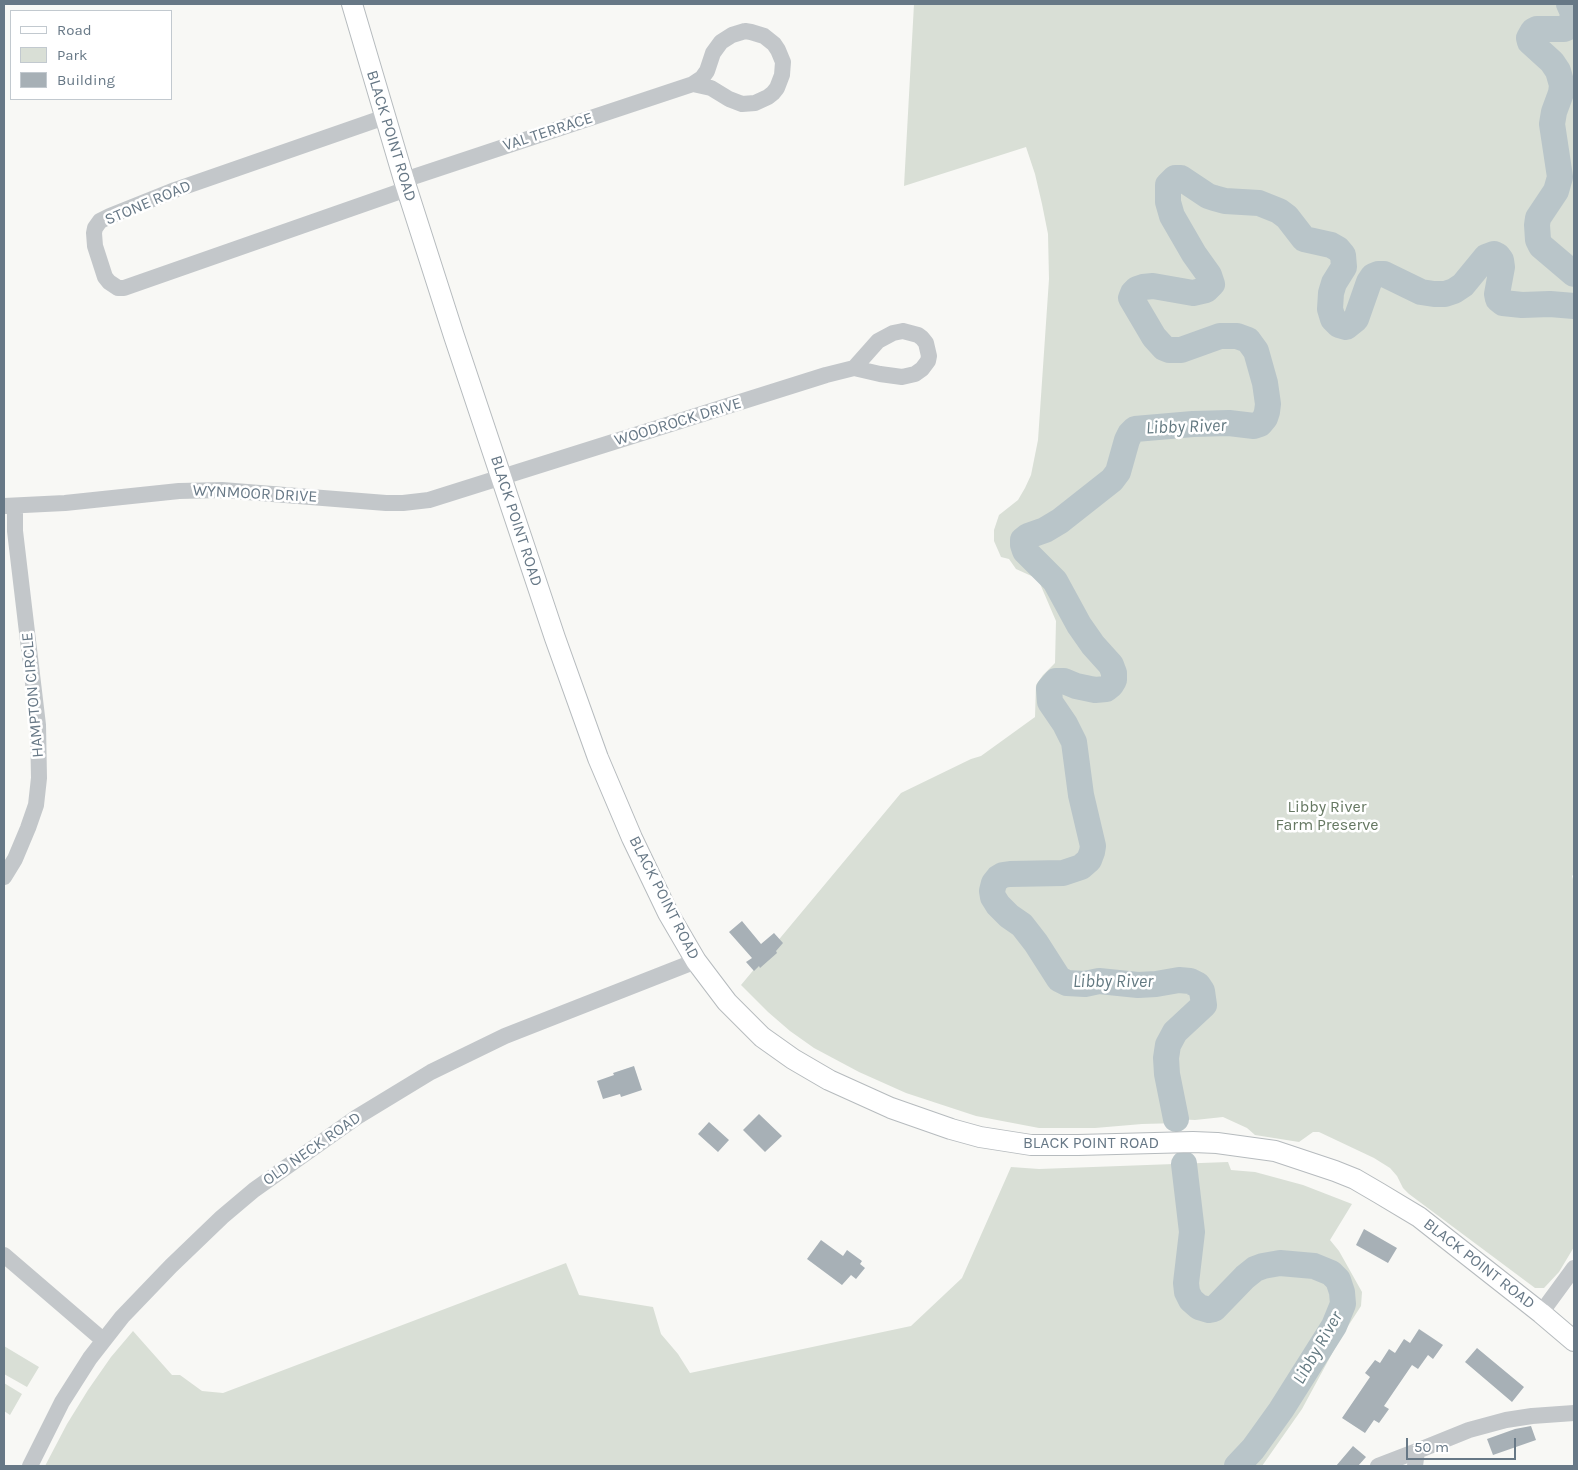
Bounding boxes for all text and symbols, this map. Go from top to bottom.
legend [10,10,172,100]
text: Road [57,21,92,39]
text: Park [57,46,87,64]
street label: BLACK POINT ROAD [362,68,420,204]
text: Building [57,71,115,89]
street label: VAL TERRACE [501,108,595,156]
street label: STONE ROAD [102,176,194,230]
street label: WOODROCK DRIVE [612,394,744,450]
water label: Libby River [1145,415,1227,439]
street label: BLACK POINT ROAD [486,453,546,589]
street label: WYNMOOR DRIVE [192,481,318,507]
street label: HAMPTON CIRCLE [18,632,48,758]
park label: Libby River Farm Preserve [1276,797,1378,835]
street label: BLACK POINT ROAD [625,833,703,963]
water label: Libby River [1073,971,1153,993]
street label: OLD NECK ROAD [259,1108,365,1190]
street label: BLACK POINT ROAD [1023,1133,1159,1153]
street label: BLACK POINT ROAD [1419,1214,1539,1314]
water label: Libby River [1289,1308,1347,1388]
scale bar [1408,1428,1518,1460]
text: 50 m [1414,1438,1449,1456]

